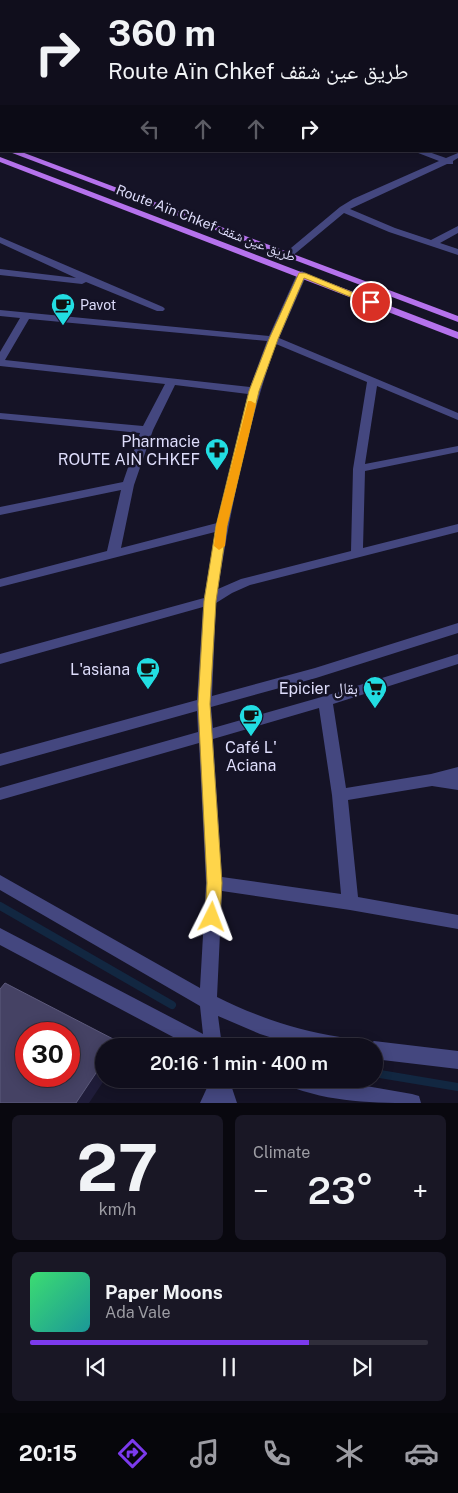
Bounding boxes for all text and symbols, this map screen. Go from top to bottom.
text: 360 m [108,13,216,54]
icon: right [25,20,90,85]
text: Route Aïn Chkef طريق عين شقف [108,58,408,84]
icon: left [136,115,164,143]
icon: ahead [189,115,217,143]
icon: ahead [242,115,270,143]
icon: right [295,115,323,143]
street label: Route Aïn Chkef طريق عين شقف [113,181,298,267]
pin [350,281,392,323]
icon: arrive [357,288,385,316]
cafe icon: Pavot [50,292,76,326]
place label: Pavot [80,297,116,313]
place label: Pharmacie ROUTE AIN CHKEF [58,432,200,469]
pharmacy icon: Pharmacie ROUTE AIN CHKEF [204,437,230,471]
cafe icon: L'asiana [135,656,161,690]
place label: L'asiana [70,660,130,679]
supermarket icon: Epicier بقال [362,675,388,709]
place label: Epicier بقال [279,679,358,699]
cafe icon: Café L' Aciana [238,703,264,737]
place label: Café L' Aciana [225,738,277,775]
position arrow [185,890,237,942]
speed limit sign: 30 [15,1022,80,1087]
text: 20:16 · 1 min · 400 m [150,1052,328,1074]
text: 27 [77,1129,158,1206]
text: Climate [253,1143,310,1162]
text: 23° [308,1168,373,1213]
text: − [253,1174,269,1207]
text: + [412,1174,428,1207]
text: km/h [99,1200,136,1219]
text: Paper Moons [105,1281,223,1303]
text: Ada Vale [105,1303,170,1322]
icon: previous [82,1353,110,1381]
icon: pause [215,1353,243,1381]
icon: next [348,1353,376,1381]
icon: directions [115,1436,150,1471]
icon: music [187,1436,222,1471]
icon: phone [259,1436,294,1471]
icon: climate [332,1436,367,1471]
icon: car [404,1436,439,1471]
text: 20:15 [19,1440,77,1466]

